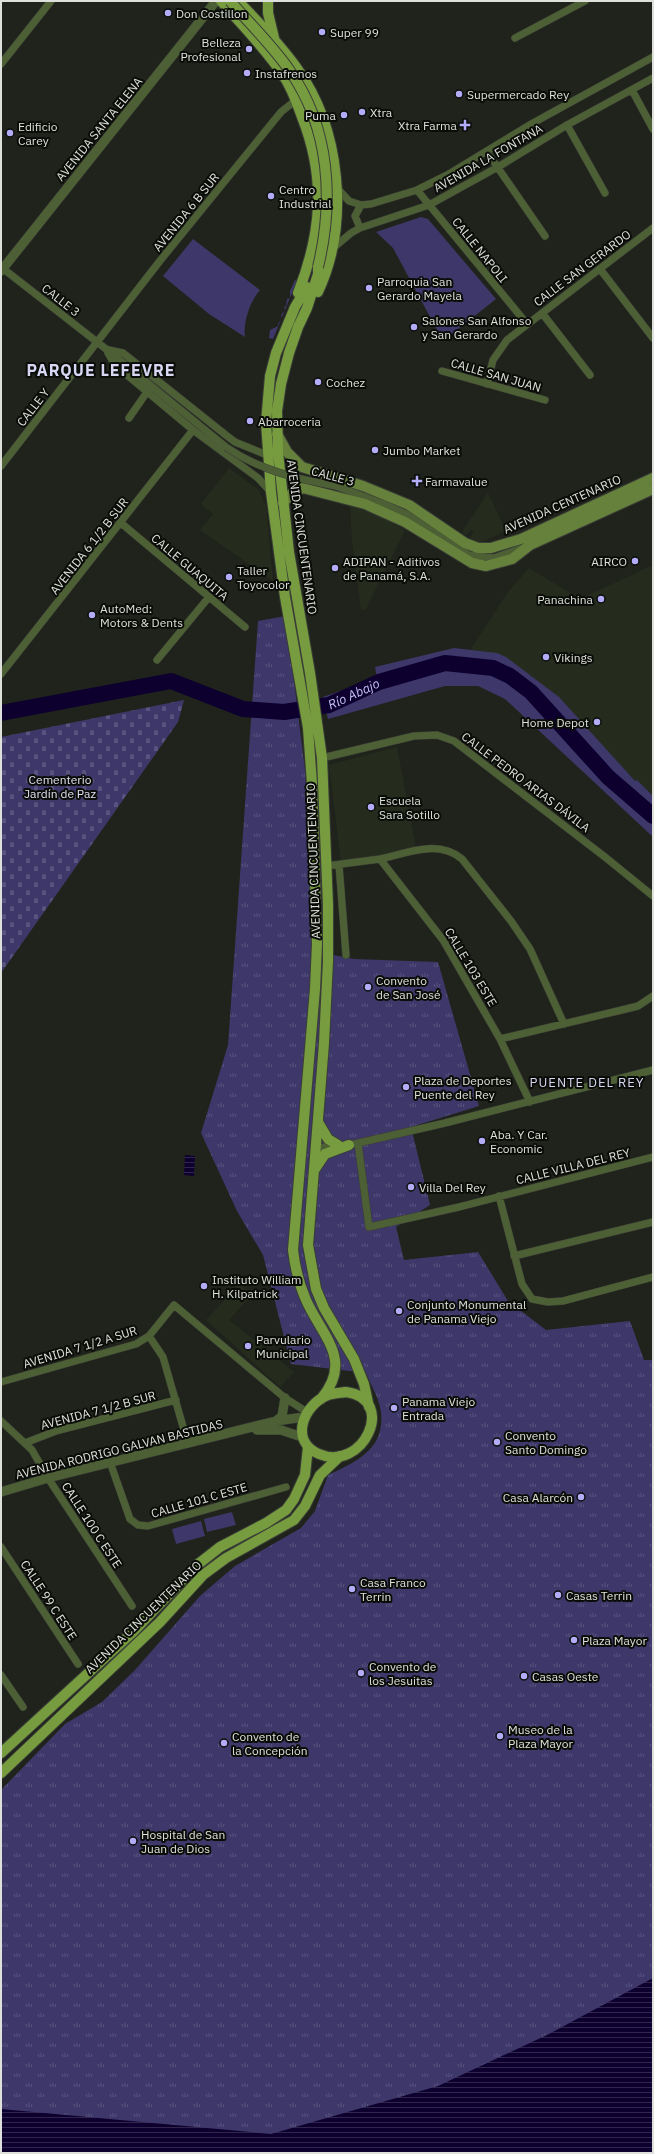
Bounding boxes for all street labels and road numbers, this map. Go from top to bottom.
street label: AVENIDA SANTA ELENA [53,74,146,184]
street label: AVENIDA LA FONTANA [431,120,545,195]
street label: AVENIDA 6 B SUR [150,169,222,254]
street label: CALLE NAPOLI [449,214,511,286]
street label: CALLE SAN GERARDO [530,227,634,309]
street label: CALLE 3 [39,280,83,320]
street label: CALLE SAN JUAN [449,355,543,395]
street label: CALLE Y [14,385,52,429]
street label: AVENIDA CINCUENTENARIO [284,459,320,615]
street label: CALLE 3 [310,463,356,489]
street label: AVENIDA CENTENARIO [501,471,623,537]
street label: AVENIDA 6 1/2 B SUR [47,494,132,597]
street label: CALLE GUAQUITA [148,530,232,604]
street label: CALLE PEDRO ARIAS DÁVILA [459,729,593,835]
street label: AVENIDA CINCUENTENARIO [303,783,323,939]
street label: CALLE 103 ESTE [442,925,500,1009]
street label: CALLE VILLA DEL REY [514,1145,632,1187]
street label: AVENIDA 7 1/2 A SUR [21,1322,139,1371]
street label: AVENIDA 7 1/2 B SUR [39,1387,157,1433]
street label: AVENIDA RODRIGO GALVAN BASTIDAS [14,1416,224,1482]
street label: CALLE 100 C ESTE [59,1479,125,1571]
street label: CALLE 101 C ESTE [149,1479,249,1521]
street label: CALLE 99 C ESTE [18,1557,80,1643]
street label: AVENIDA CINCUENTENARIO [82,1557,204,1677]

